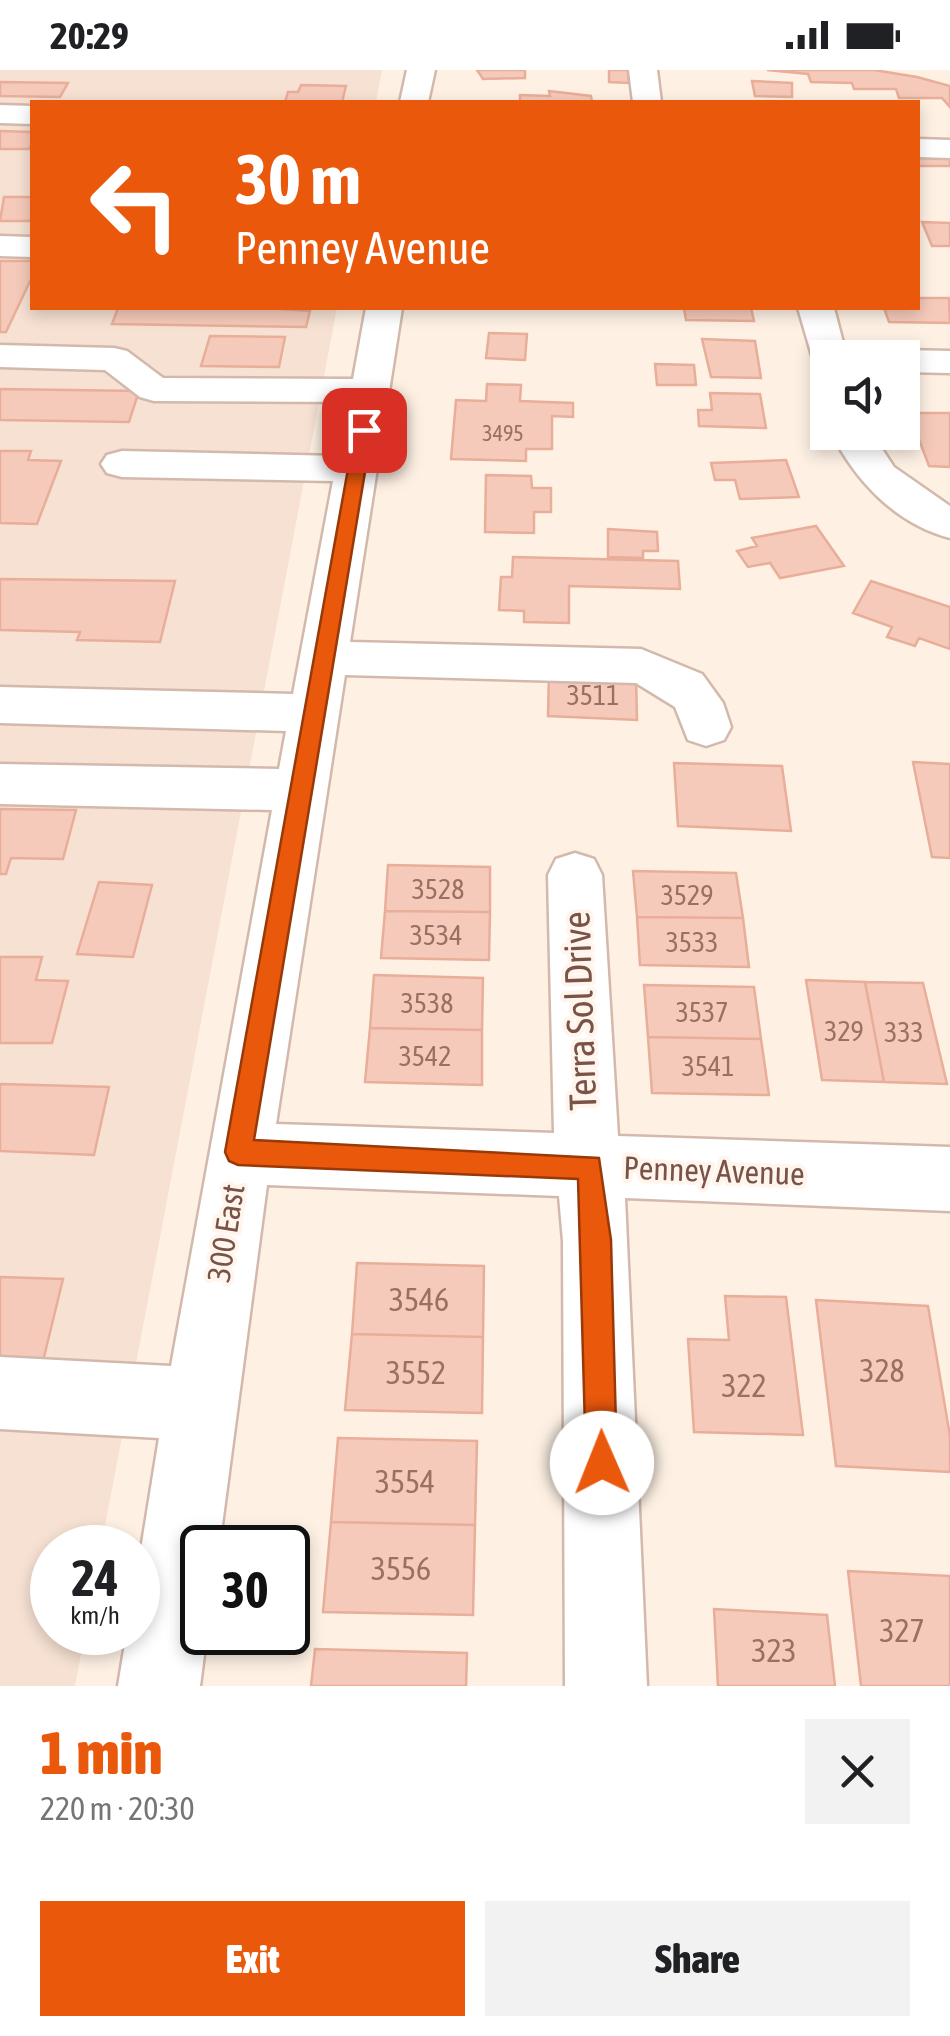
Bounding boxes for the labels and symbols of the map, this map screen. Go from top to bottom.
pin [322,388,407,473]
house number: 3495 [482,420,524,446]
house number: 3511 [567,679,619,711]
house number: 3528 [412,873,464,905]
house number: 3529 [661,879,713,911]
street label: Terra Sol Drive [555,911,604,1111]
house number: 3534 [410,919,462,951]
house number: 3533 [666,926,718,958]
house number: 3538 [401,987,453,1019]
house number: 3537 [676,996,728,1028]
house number: 329 [824,1015,864,1047]
house number: 333 [884,1016,924,1048]
house number: 3542 [399,1040,451,1072]
house number: 3541 [682,1050,734,1082]
street label: Penney Avenue [623,1149,805,1192]
street label: 300 East [200,1181,251,1284]
house number: 3546 [389,1281,449,1318]
house number: 328 [859,1352,905,1389]
house number: 3552 [386,1354,446,1391]
house number: 322 [721,1367,767,1404]
position arrow [550,1411,654,1515]
house number: 3554 [375,1463,435,1500]
speed limit sign: 30 [180,1525,310,1655]
house number: 3556 [371,1550,431,1587]
house number: 327 [879,1612,925,1649]
house number: 323 [751,1632,797,1669]

